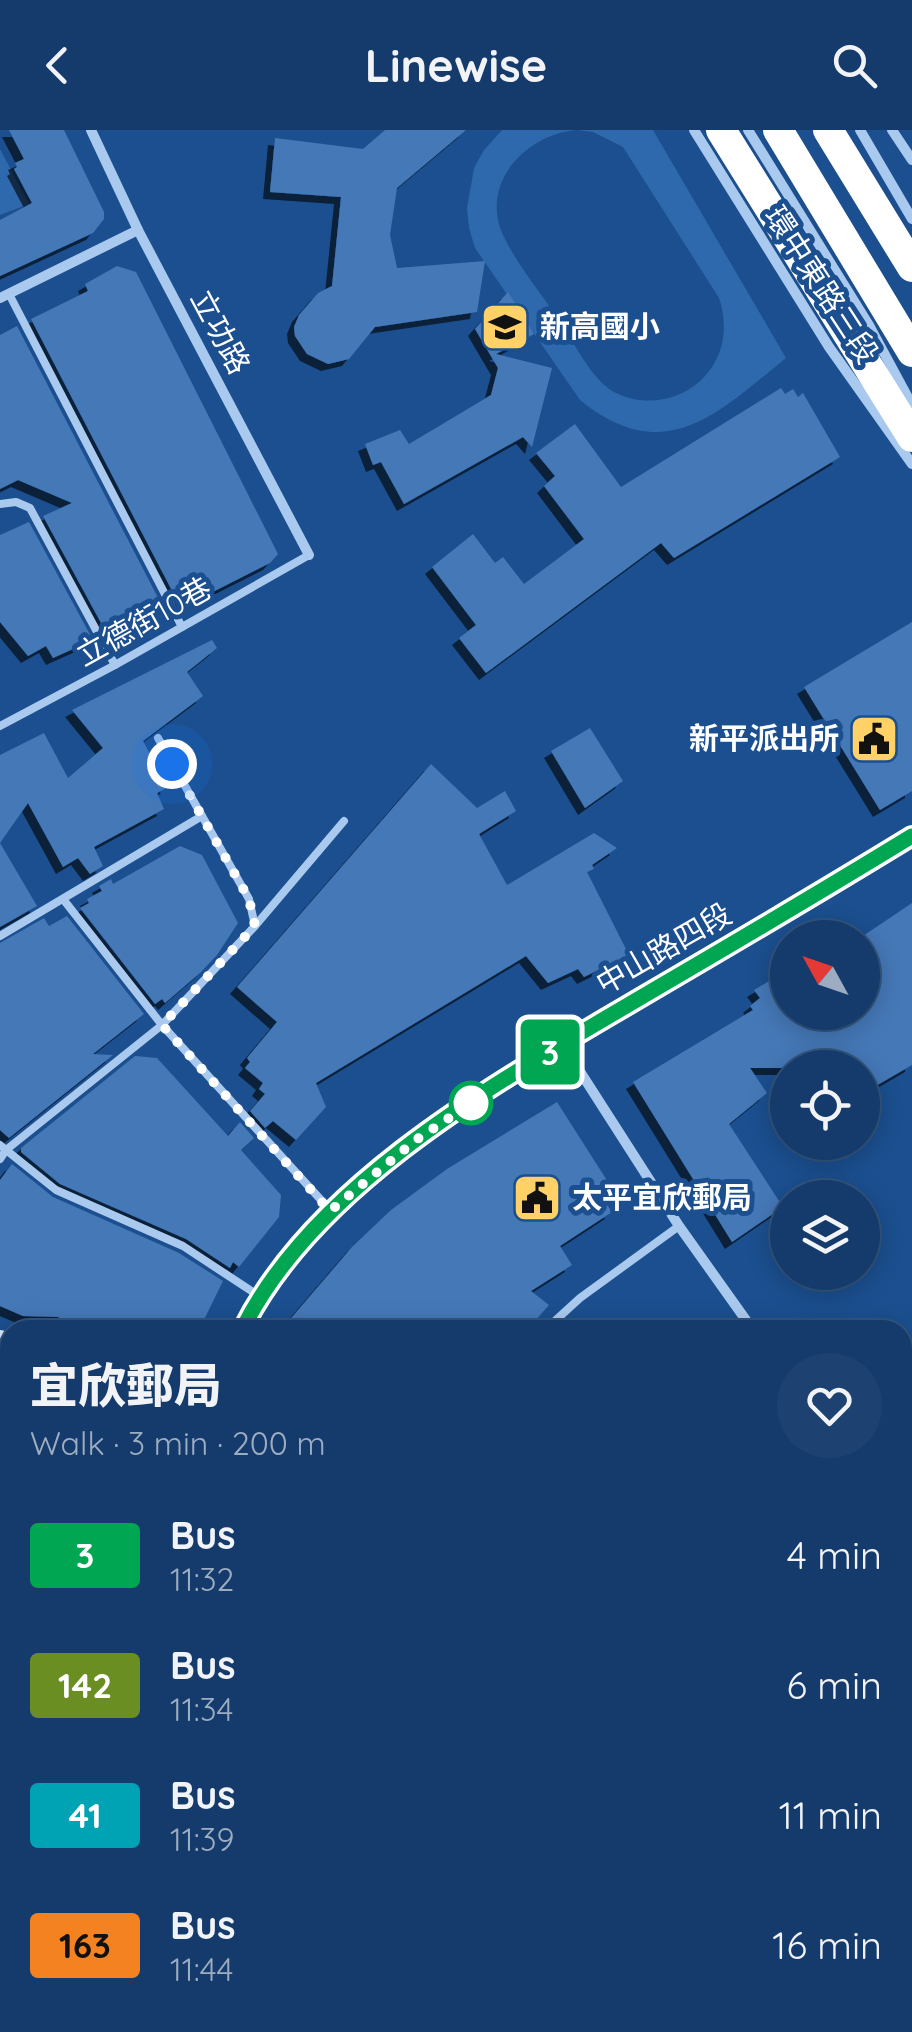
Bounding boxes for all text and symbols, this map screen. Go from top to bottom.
text: Linewise [365,37,547,93]
icon: back [30,38,85,93]
icon: search [827,38,882,93]
street label: 環中東路三段 [757,199,887,370]
street label: 立功路 [183,283,259,380]
school or university icon: 新高國小 [479,301,531,353]
place label: 新高國小 [540,307,660,345]
street label: 立德街10巷 [69,568,218,674]
public building icon: 新平派出所 [848,713,900,765]
place label: 新平派出所 [689,719,839,757]
your location [147,739,197,789]
street label: 中山路四段 [589,894,738,1002]
north arrow [770,920,880,1030]
map controls [770,920,880,1290]
line badge: 3 [518,1020,582,1084]
text: 3 [541,1030,559,1074]
button: locate [770,1050,880,1160]
unlabelled marker [450,1082,492,1124]
public building icon: 太平宜欣郵局 [511,1172,563,1224]
place label: 太平宜欣郵局 [572,1178,752,1216]
button: layers [770,1180,880,1290]
button: heart [777,1353,882,1458]
text: 宜欣郵局 [30,1355,222,1415]
text: Walk · 3 min · 200 m [30,1423,326,1463]
text: Bus [170,1511,236,1559]
text: 4 min [787,1531,882,1579]
text: 3 [76,1533,94,1577]
text: 11:32 [170,1559,234,1599]
text: Bus [170,1641,236,1689]
text: 6 min [786,1661,882,1709]
text: 142 [58,1663,112,1707]
text: 11:34 [170,1689,233,1729]
text: Bus [170,1771,236,1819]
text: 11 min [779,1791,882,1839]
text: 41 [68,1793,102,1837]
text: 11:39 [170,1819,234,1859]
text: Bus [170,1901,236,1949]
text: 16 min [772,1921,882,1969]
text: 163 [59,1923,111,1967]
text: 11:44 [170,1949,233,1989]

